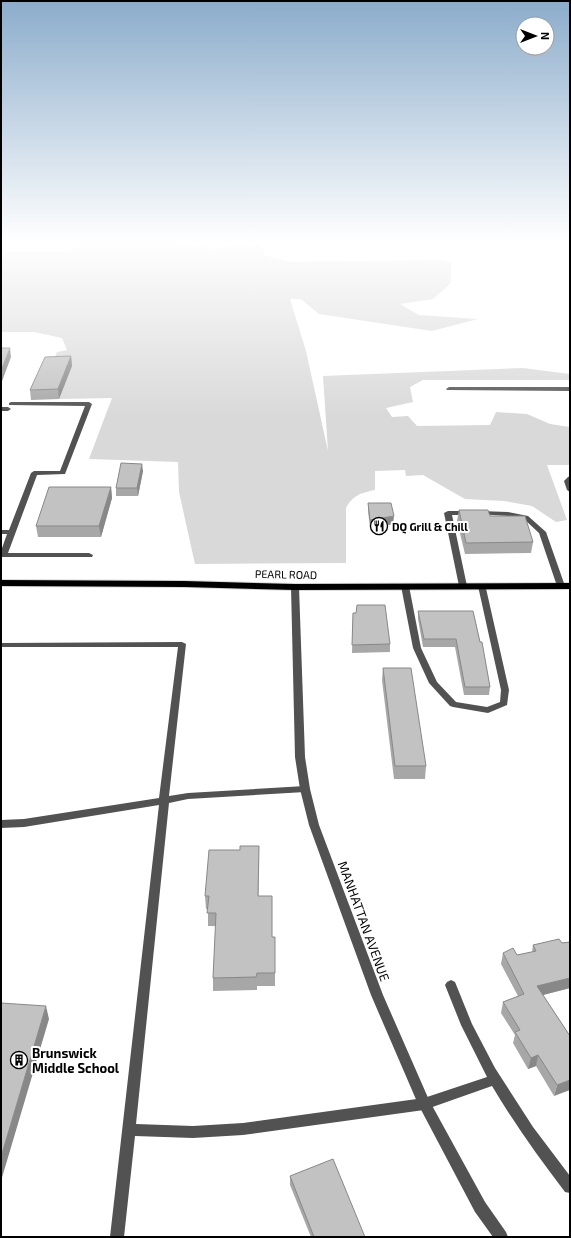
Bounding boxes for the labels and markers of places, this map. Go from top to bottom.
restaurant icon: DQ Grill & Chill [369,516,389,536]
place label: DQ Grill & Chill [392,520,468,534]
place label: Brunswick Middle School [32,1045,120,1076]
building icon: Brunswick Middle School [9,1050,29,1070]

